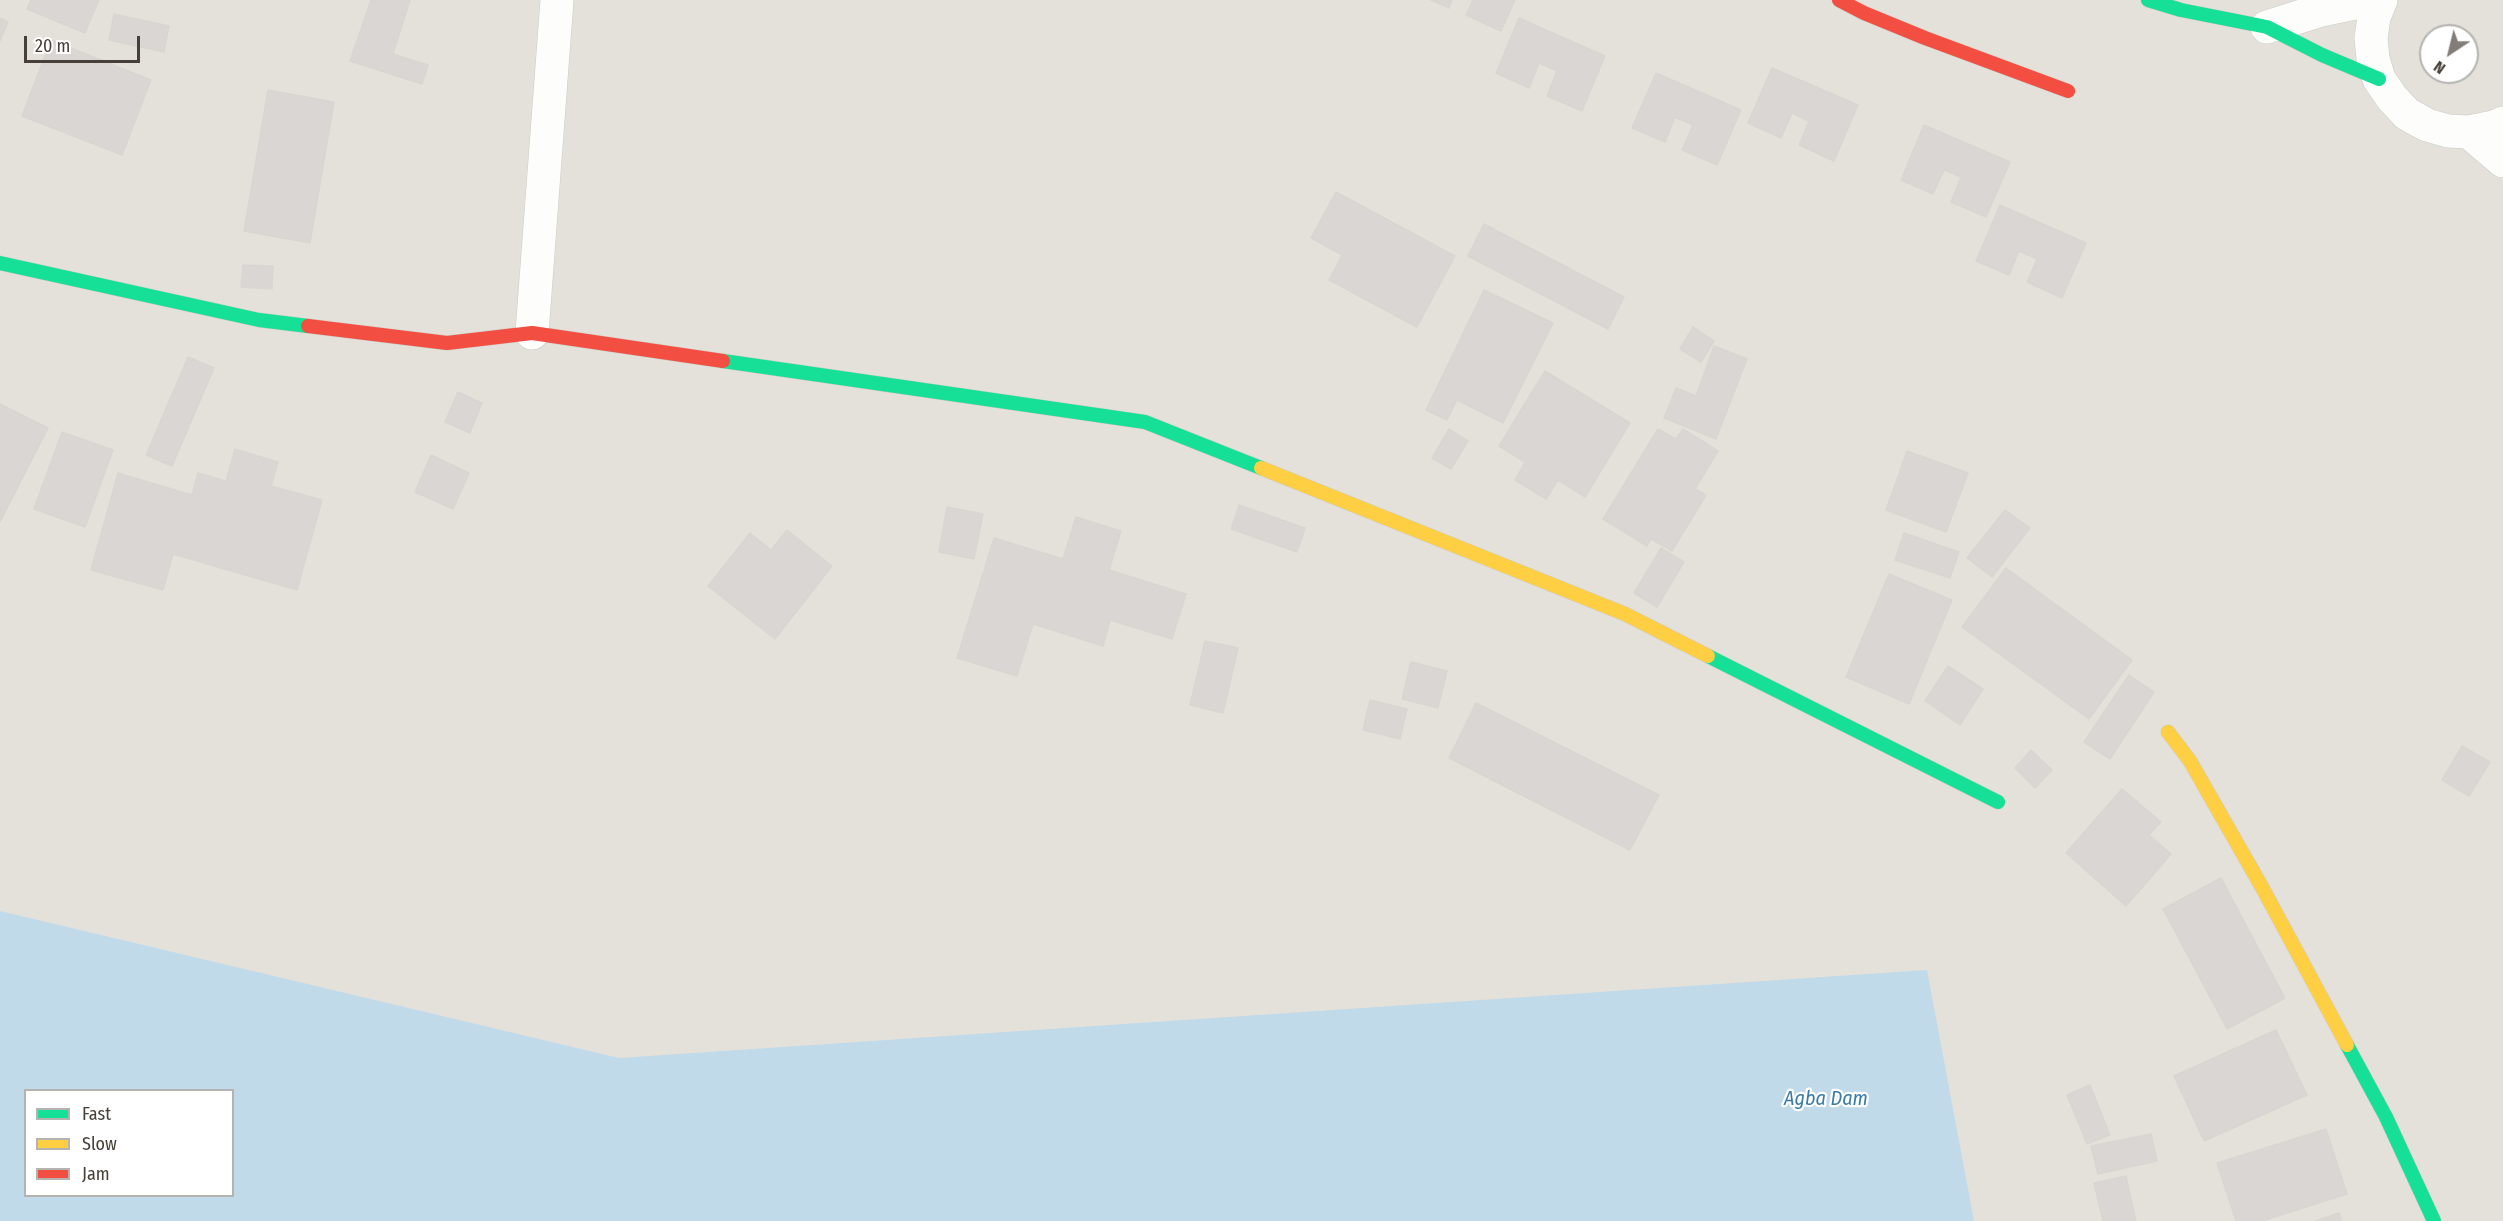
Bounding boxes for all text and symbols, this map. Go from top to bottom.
scale bar [27,24,142,62]
north arrow [2419,24,2479,84]
text: 20 m [35,35,70,57]
text: N [2430,57,2449,78]
water label: Agba Dam [1784,1087,1868,1111]
legend [24,1089,234,1197]
text: Fast [82,1103,111,1125]
text: Slow [82,1133,117,1155]
text: Jam [82,1163,110,1185]

